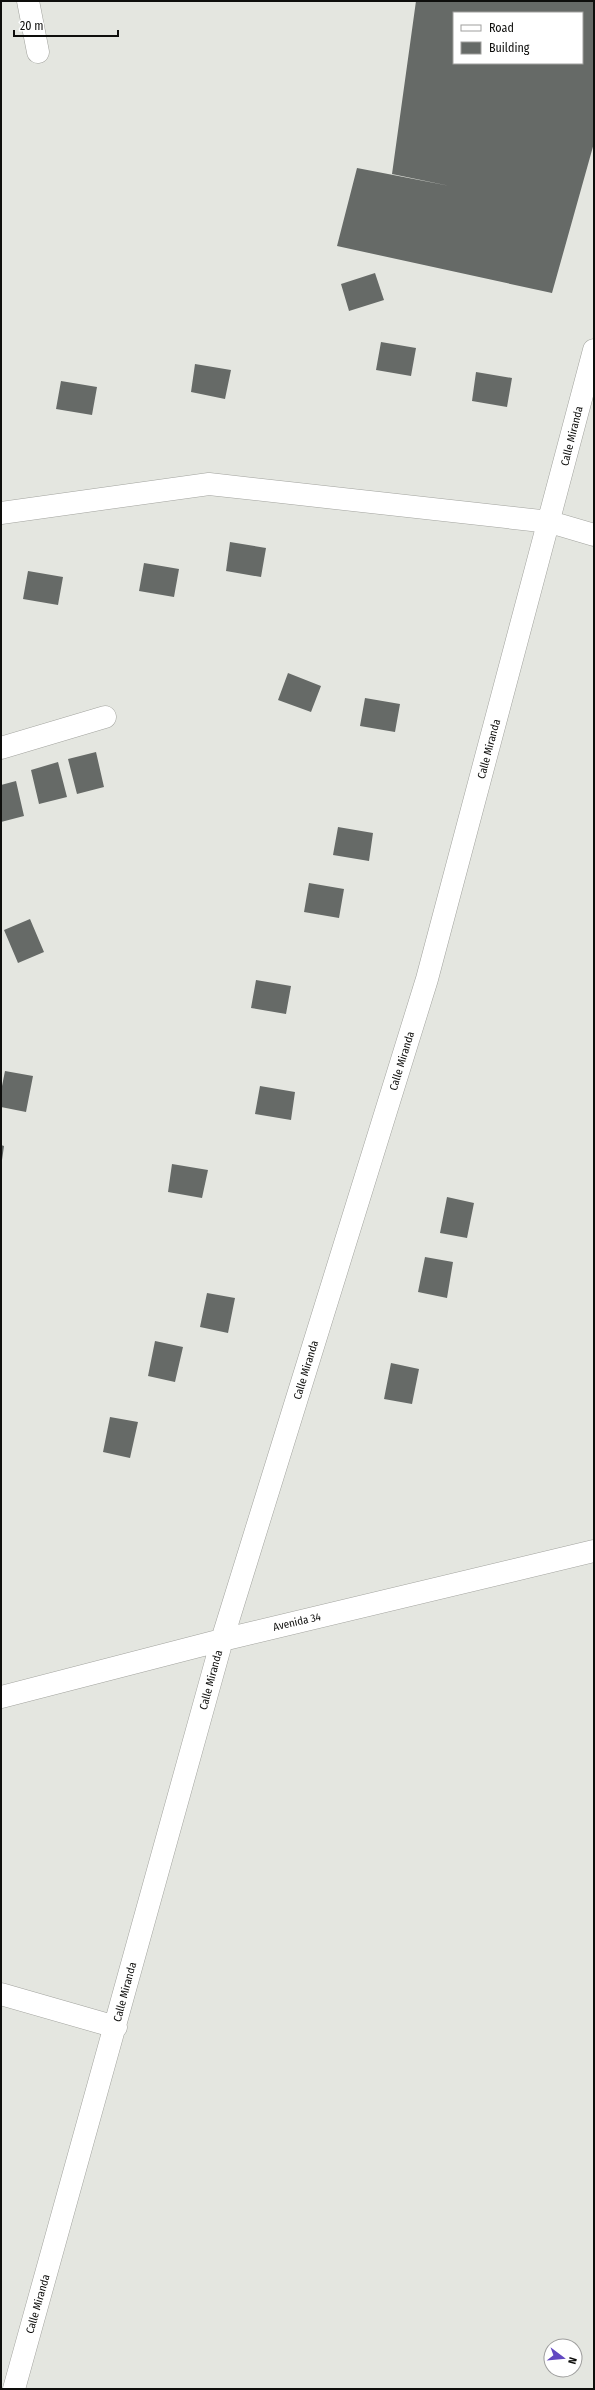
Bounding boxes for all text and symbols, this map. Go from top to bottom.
scale bar [14,12,118,38]
legend [453,12,583,64]
text: 20 m [20,19,44,33]
text: Road [489,21,514,35]
text: Building [489,41,530,55]
street label: Calle Miranda [558,405,586,467]
street label: Calle Miranda [475,718,503,780]
street label: Calle Miranda [387,1030,417,1092]
street label: Calle Miranda [291,1339,321,1401]
street label: Avenida 34 [272,1610,323,1634]
street label: Calle Miranda [197,1649,225,1711]
street label: Calle Miranda [111,1961,139,2023]
street label: Calle Miranda [23,2273,53,2335]
north arrow [543,2338,583,2378]
text: N [565,2356,579,2366]

